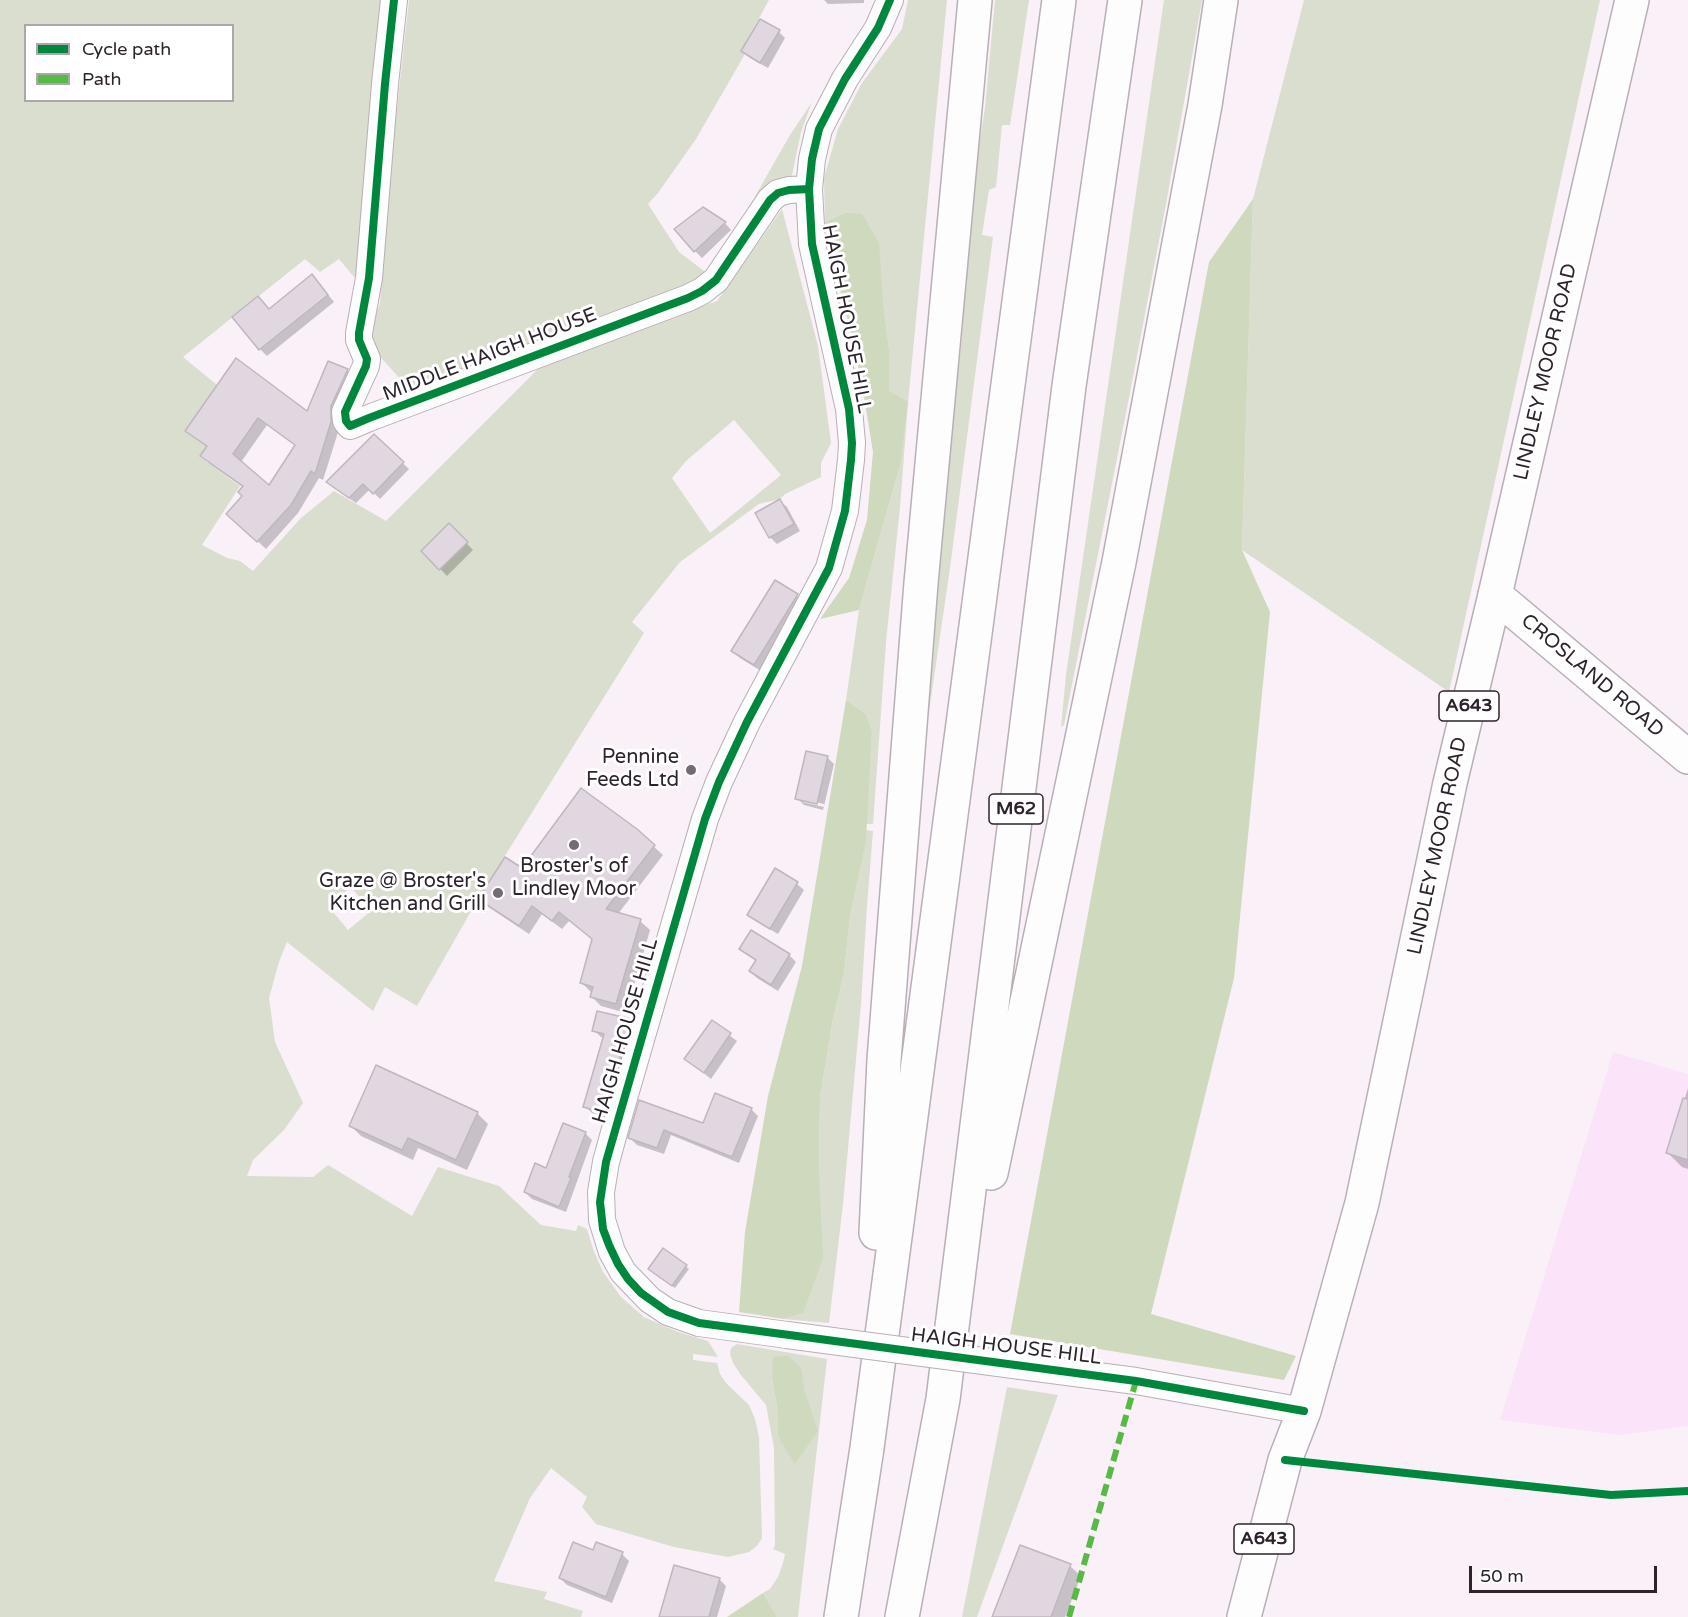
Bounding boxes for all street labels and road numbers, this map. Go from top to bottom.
street label: HAIGH HOUSE HILL [816,223,876,415]
street label: LINDLEY MOOR ROAD [1509,261,1583,483]
street label: MIDDLE HAIGH HOUSE [380,303,600,407]
street label: CROSLAND ROAD [1516,609,1668,743]
road number: A643 [1439,691,1499,721]
street label: LINDLEY MOOR ROAD [1403,735,1473,957]
road number: M62 [989,794,1043,824]
street label: HAIGH HOUSE HILL [588,936,664,1126]
street label: HAIGH HOUSE HILL [909,1323,1103,1371]
road number: A643 [1234,1524,1294,1554]

